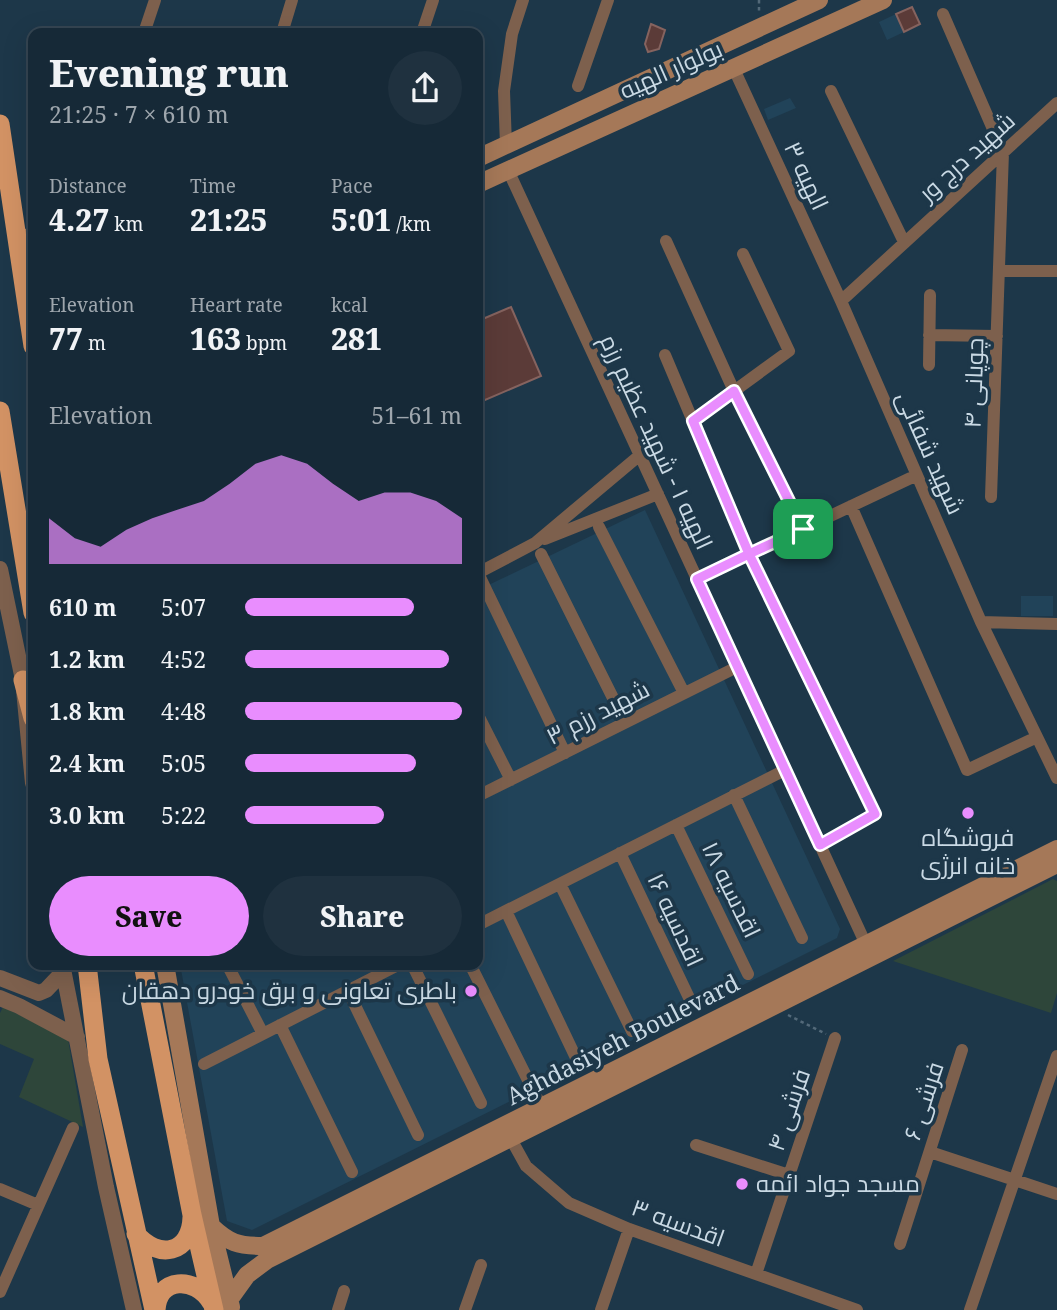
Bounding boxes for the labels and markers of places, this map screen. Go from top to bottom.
pin [773,499,833,559]
marker: فروشگاه خانه انرژی [960,805,976,821]
place label: فروشگاه خانه انرژی [921,820,1015,881]
place label: باطری تعاونی و برق خودرو دهقان [122,973,457,1006]
marker: باطری تعاونی و برق خودرو دهقان [463,983,479,999]
place label: مسجد جواد ائمه [756,1166,920,1199]
marker: مسجد جواد ائمه [734,1176,750,1192]

